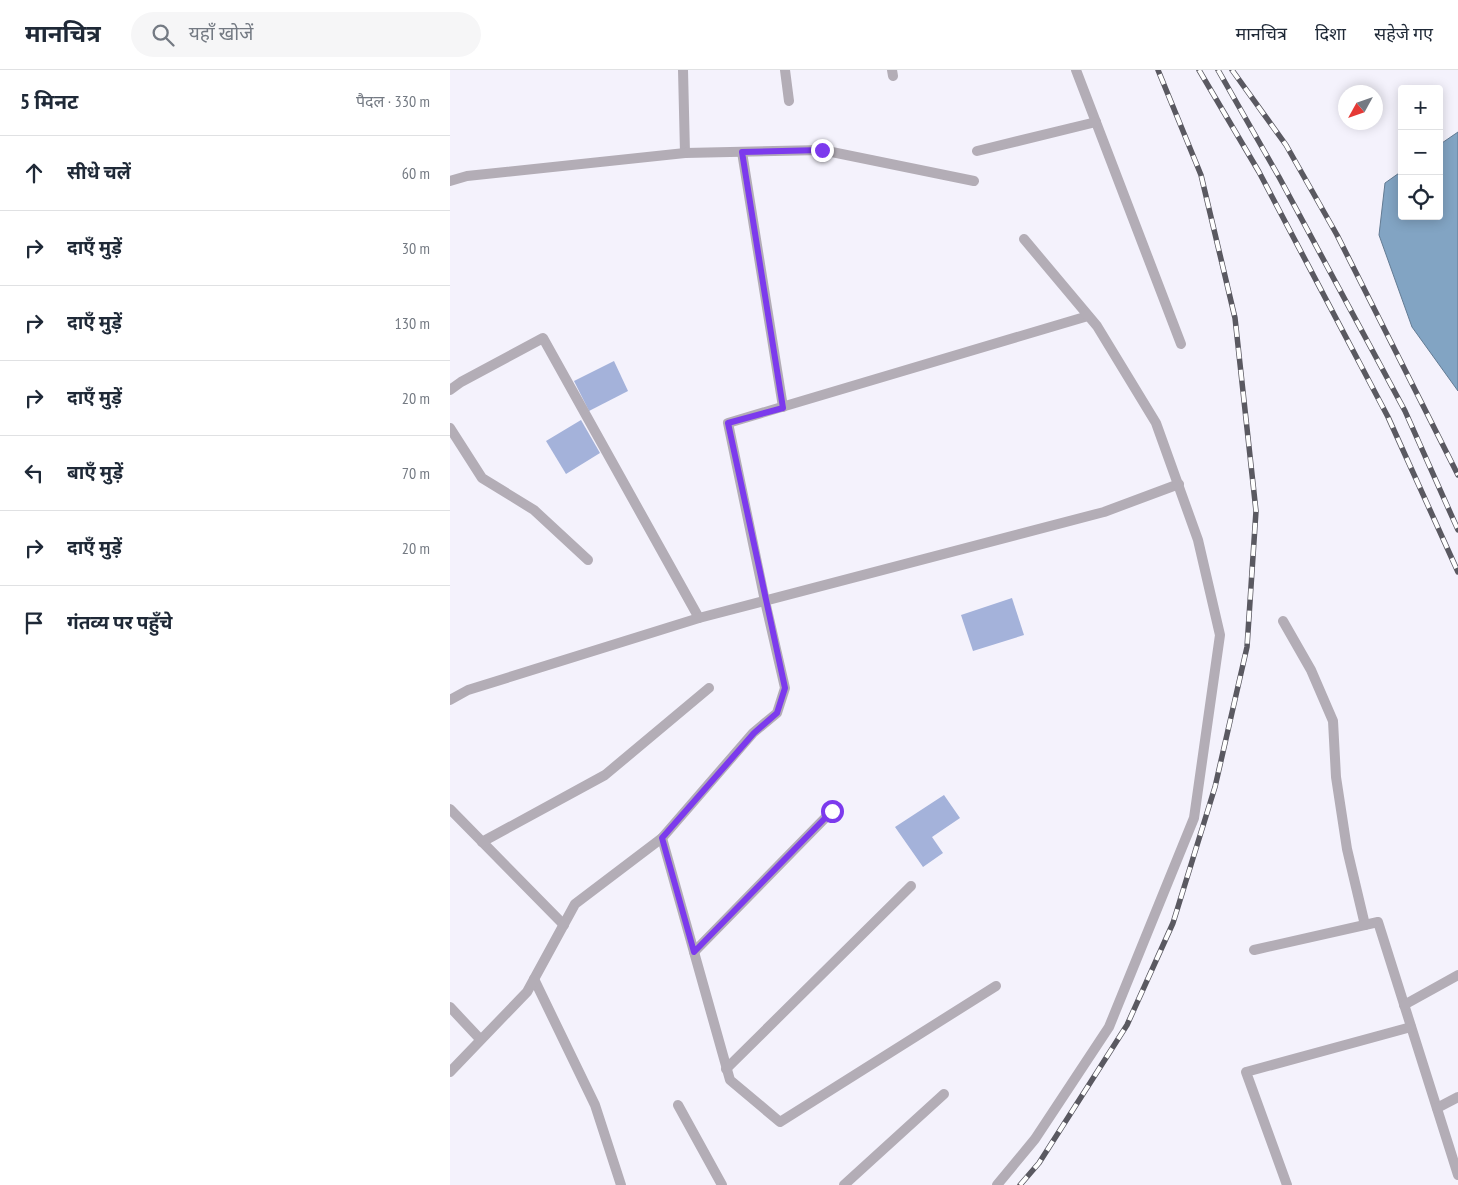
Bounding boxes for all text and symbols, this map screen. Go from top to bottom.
search box [131,12,481,57]
text: मानचित्र [25,18,101,49]
icon: search [149,21,177,49]
text: यहाँ खोजें [189,21,253,45]
text: मानचित्र [1235,22,1287,45]
text: दिशा [1315,22,1346,45]
text: सहेजे गए [1374,22,1433,45]
north arrow [1338,85,1383,130]
map controls [1398,85,1443,220]
button: + [1398,85,1443,130]
text: 5 मिनट [20,88,78,115]
text: पैदल · 330 m [356,91,430,111]
button: − [1398,130,1443,175]
route end [811,139,834,162]
icon: ahead [20,159,48,187]
text: सीधे चलें [67,160,131,184]
text: 60 m [402,163,430,183]
button: locate [1398,175,1443,220]
icon: right [20,234,48,262]
text: दाएँ मुड़ें [67,235,122,259]
text: 30 m [402,238,430,258]
icon: right [20,309,48,337]
text: दाएँ मुड़ें [67,310,122,334]
text: 130 m [395,313,430,333]
icon: right [20,384,48,412]
text: दाएँ मुड़ें [67,385,122,409]
text: 20 m [402,388,430,408]
icon: left [20,459,48,487]
text: बाएँ मुड़ें [67,460,123,484]
text: 70 m [402,463,430,483]
icon: right [20,534,48,562]
text: दाएँ मुड़ें [67,535,122,559]
text: 20 m [402,538,430,558]
icon: arrive [20,609,48,637]
text: गंतव्य पर पहुँचे [67,610,172,634]
route start [821,800,844,823]

